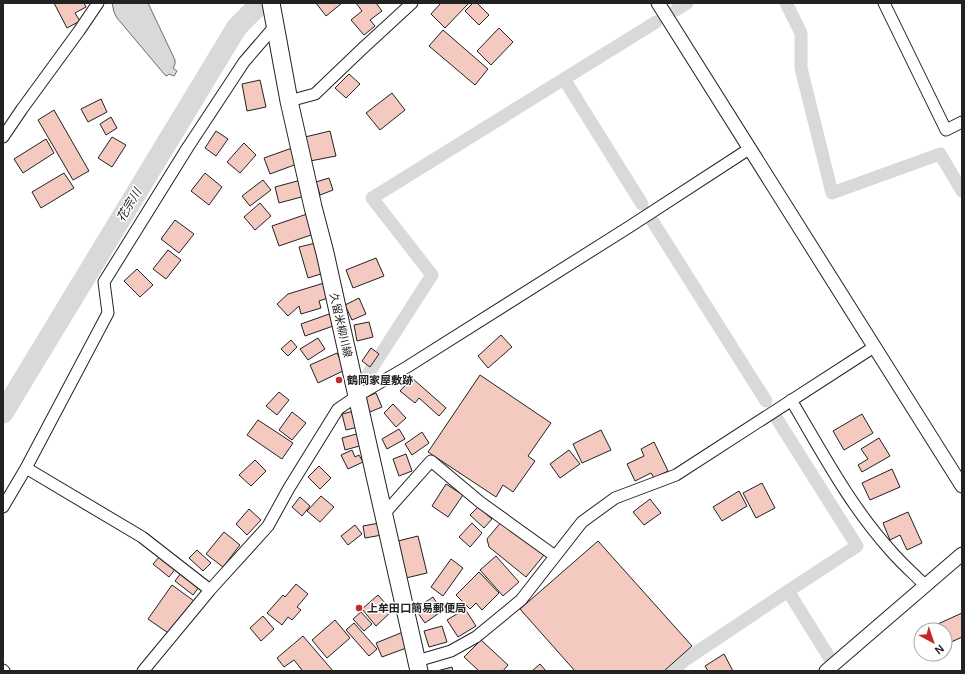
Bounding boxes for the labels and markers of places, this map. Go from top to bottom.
place label: 鶴岡家屋敷跡 [346,374,413,386]
marker: 鶴岡家屋敷跡 [334,375,344,385]
place label: 上牟田口簡易郵便局 [367,602,466,614]
marker: 上牟田口簡易郵便局 [354,603,364,613]

